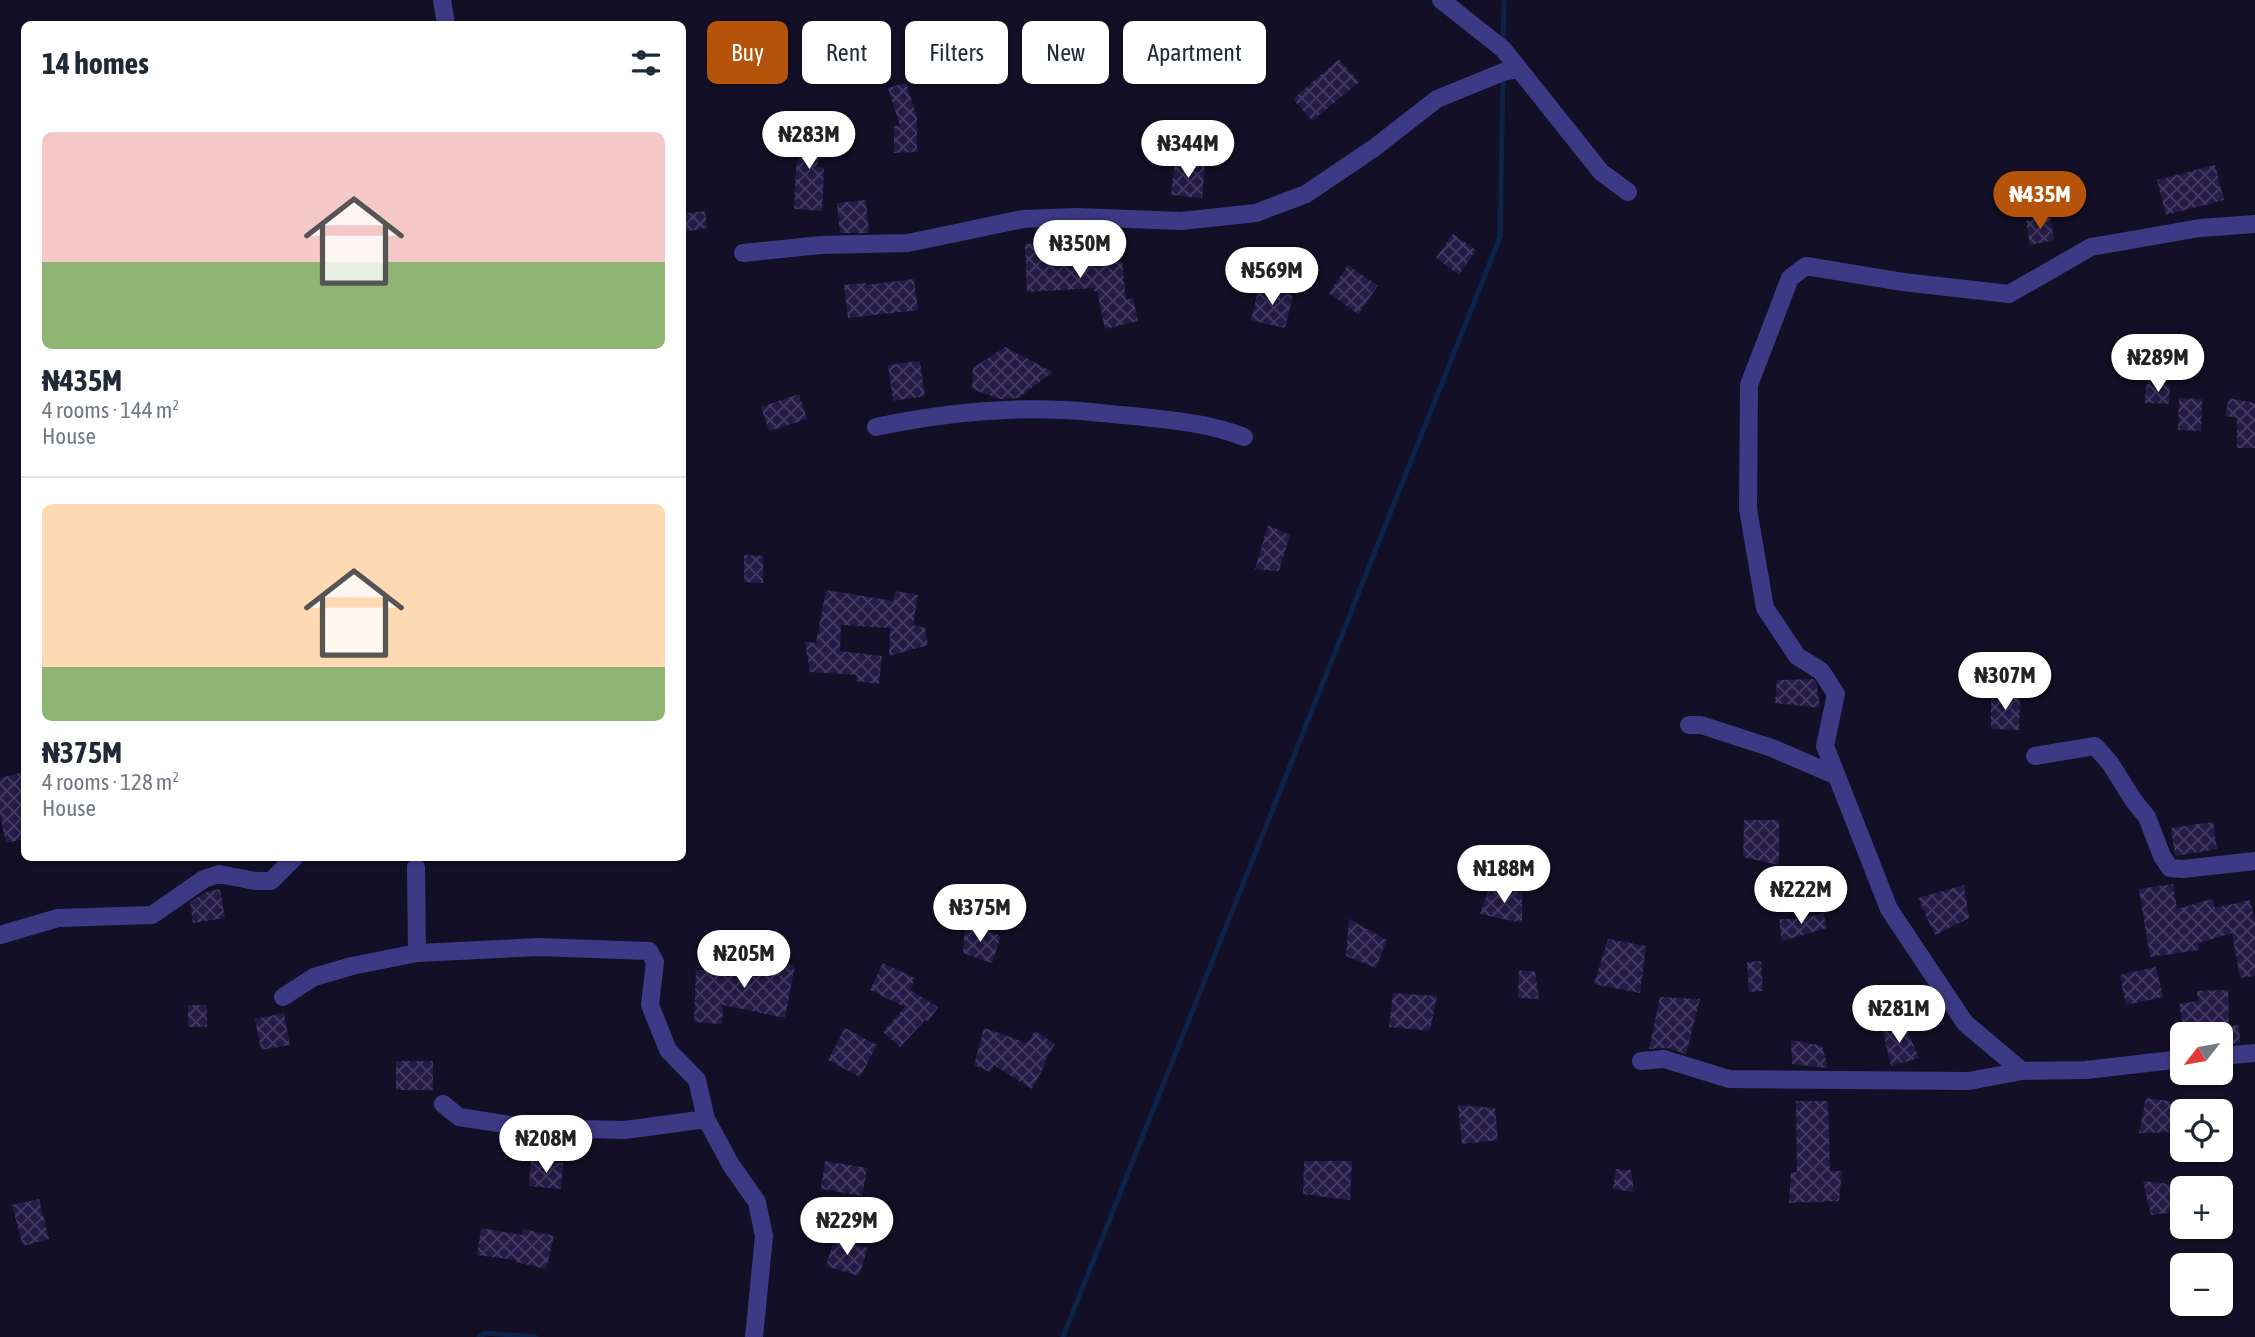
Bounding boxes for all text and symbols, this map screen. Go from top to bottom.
chip: Buy [707,21,788,84]
chip: Rent [802,21,891,84]
chip: Filters [905,21,1008,84]
chip: New [1022,21,1109,84]
chip: Apartment [1123,21,1266,84]
icon: filters [627,44,665,82]
text: 14 homes [42,46,149,80]
pin: ₦283M [760,111,858,171]
pin: ₦344M [1139,120,1237,180]
text: ₦283M [778,121,840,147]
text: ₦344M [1157,130,1219,156]
pin: ₦435M [1991,172,2089,231]
icon: home [291,178,417,304]
text: ₦435M [2009,181,2071,207]
pin: ₦350M [1031,220,1129,280]
text: ₦350M [1049,230,1111,256]
pin: ₦569M [1223,247,1321,307]
text: ₦569M [1241,257,1303,283]
pin: ₦289M [2109,334,2207,394]
text: ₦289M [2127,344,2189,370]
text: ₦435M [42,363,122,397]
text: 4 rooms · 144 m² [42,397,179,423]
text: House [42,423,96,449]
icon: home [291,550,417,676]
pin: ₦307M [1956,652,2054,712]
text: ₦307M [1974,662,2036,688]
text: ₦375M [42,735,122,769]
text: 4 rooms · 128 m² [42,769,179,795]
text: House [42,795,96,821]
pin: ₦188M [1455,846,1553,905]
text: ₦188M [1473,855,1535,881]
pin: ₦222M [1752,866,1850,926]
text: ₦222M [1770,876,1832,902]
pin: ₦375M [931,884,1029,944]
text: ₦375M [949,894,1011,920]
pin: ₦205M [695,930,793,990]
text: ₦205M [713,940,775,966]
pin: ₦281M [1850,986,1948,1045]
text: ₦281M [1868,995,1930,1021]
north arrow [2170,1022,2233,1085]
map controls [2170,1022,2233,1316]
button: locate [2170,1099,2233,1162]
pin: ₦208M [497,1116,595,1175]
text: ₦208M [515,1125,577,1151]
button: + [2170,1176,2233,1239]
pin: ₦229M [798,1198,896,1257]
text: ₦229M [816,1207,878,1233]
button: − [2170,1253,2233,1316]

